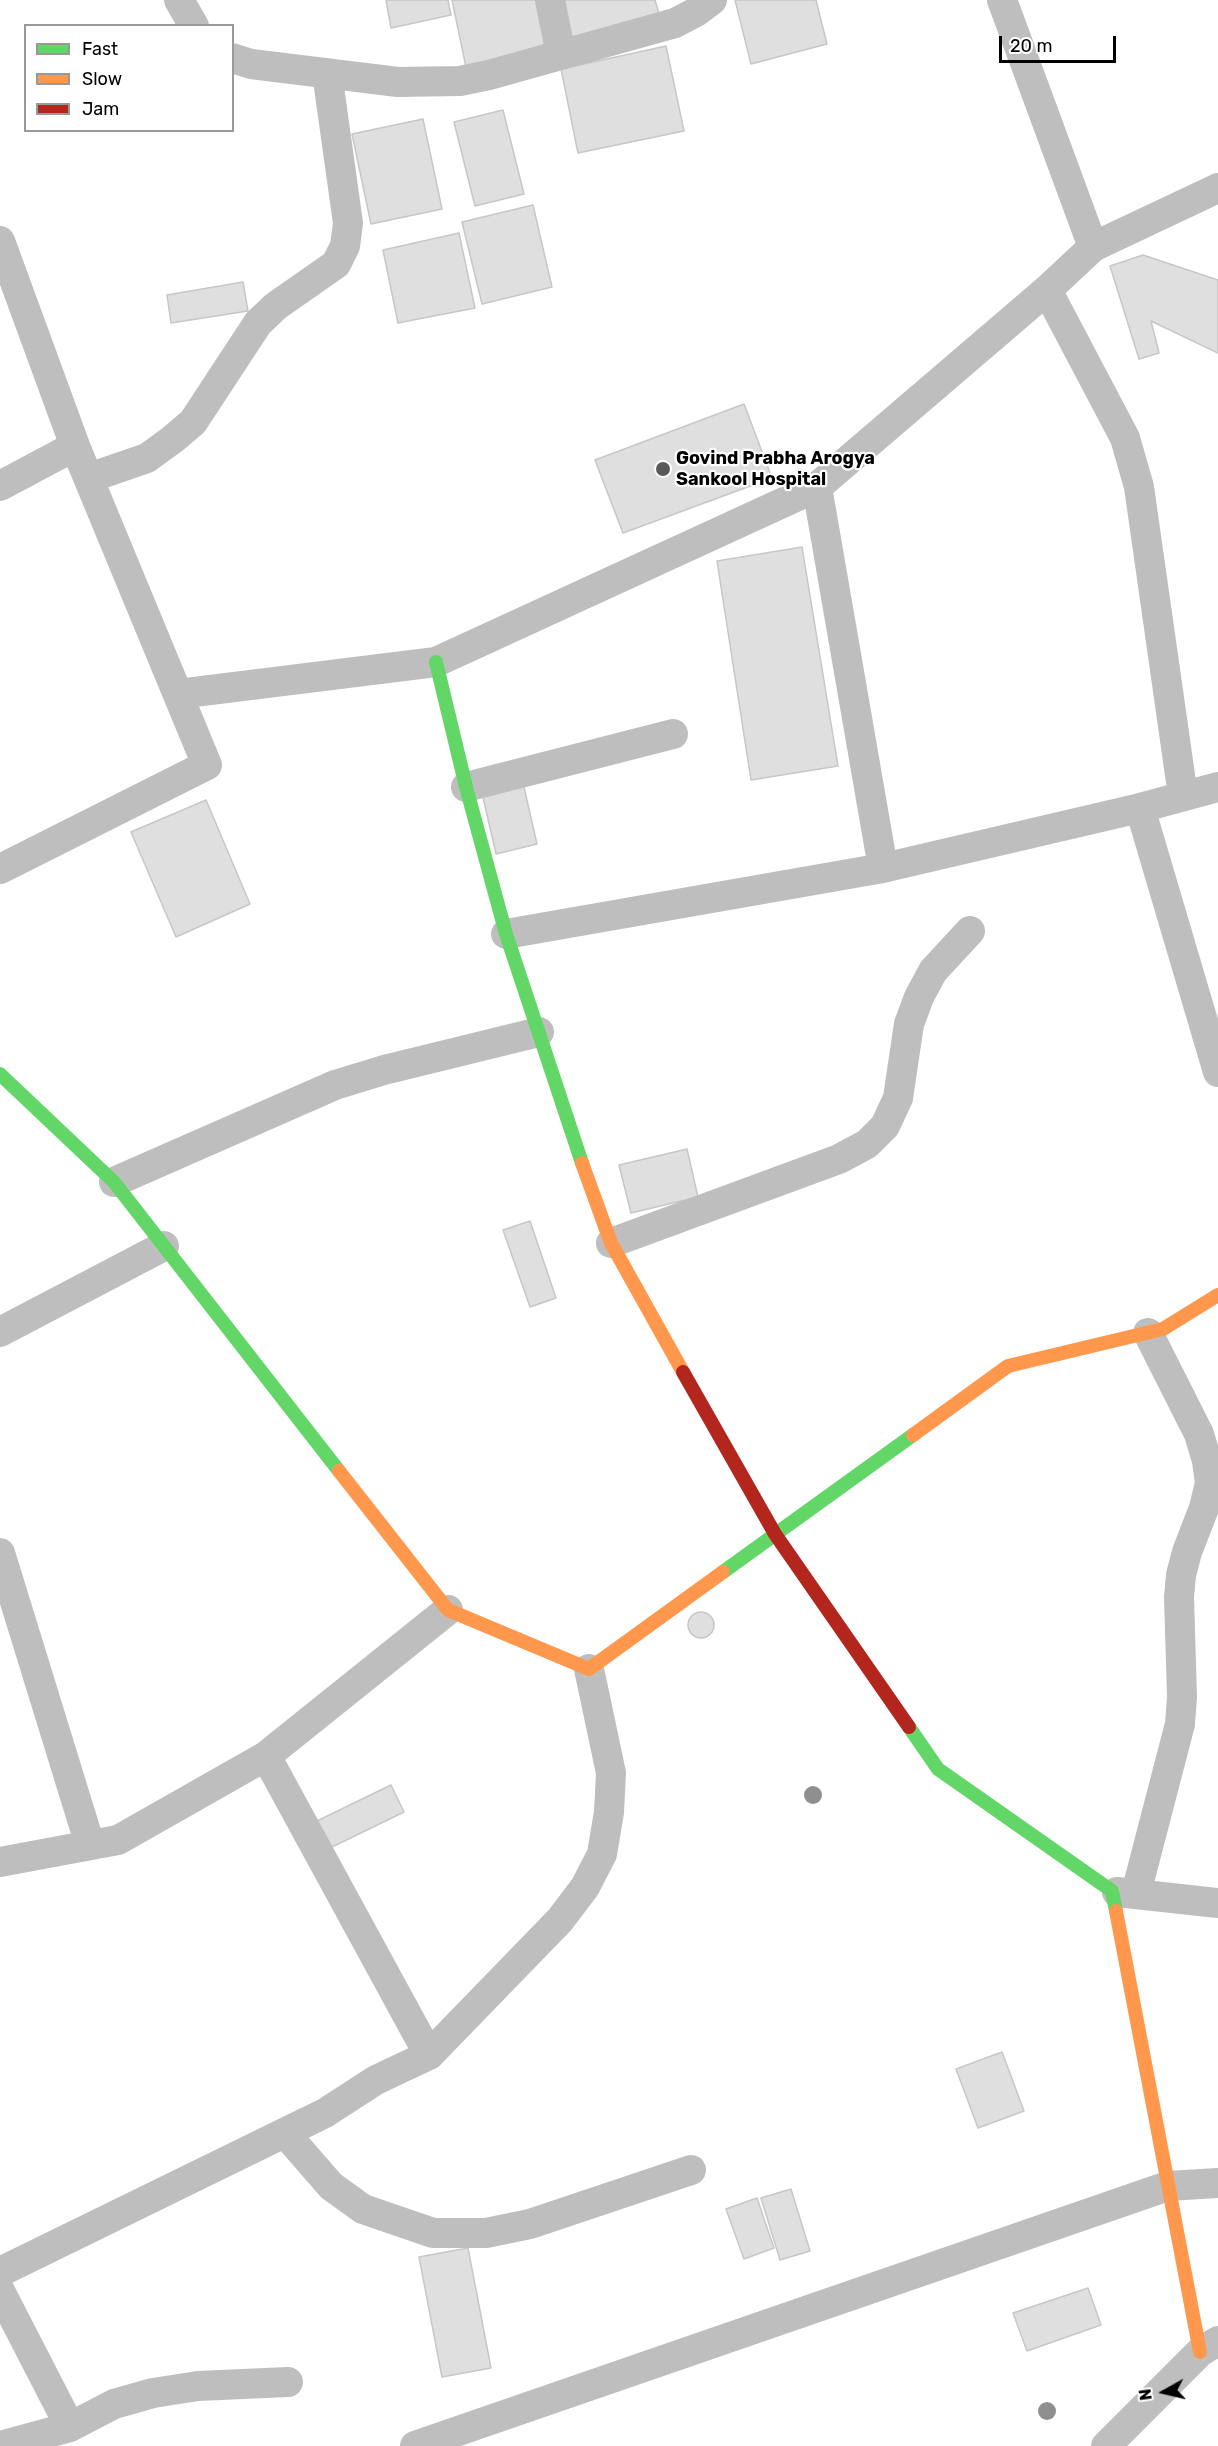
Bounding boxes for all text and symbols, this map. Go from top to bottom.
legend [24,24,234,132]
scale bar [1002,24,1119,62]
text: 20 m [1010,35,1052,57]
text: Fast [82,38,118,60]
text: Slow [82,68,122,90]
text: Jam [82,98,119,120]
place label: Govind Prabha Arogya Sankool Hospital [676,448,875,490]
marker: Govind Prabha Arogya Sankool Hospital [654,460,672,478]
north arrow [1134,2362,1194,2422]
text: N [1135,2388,1156,2402]

